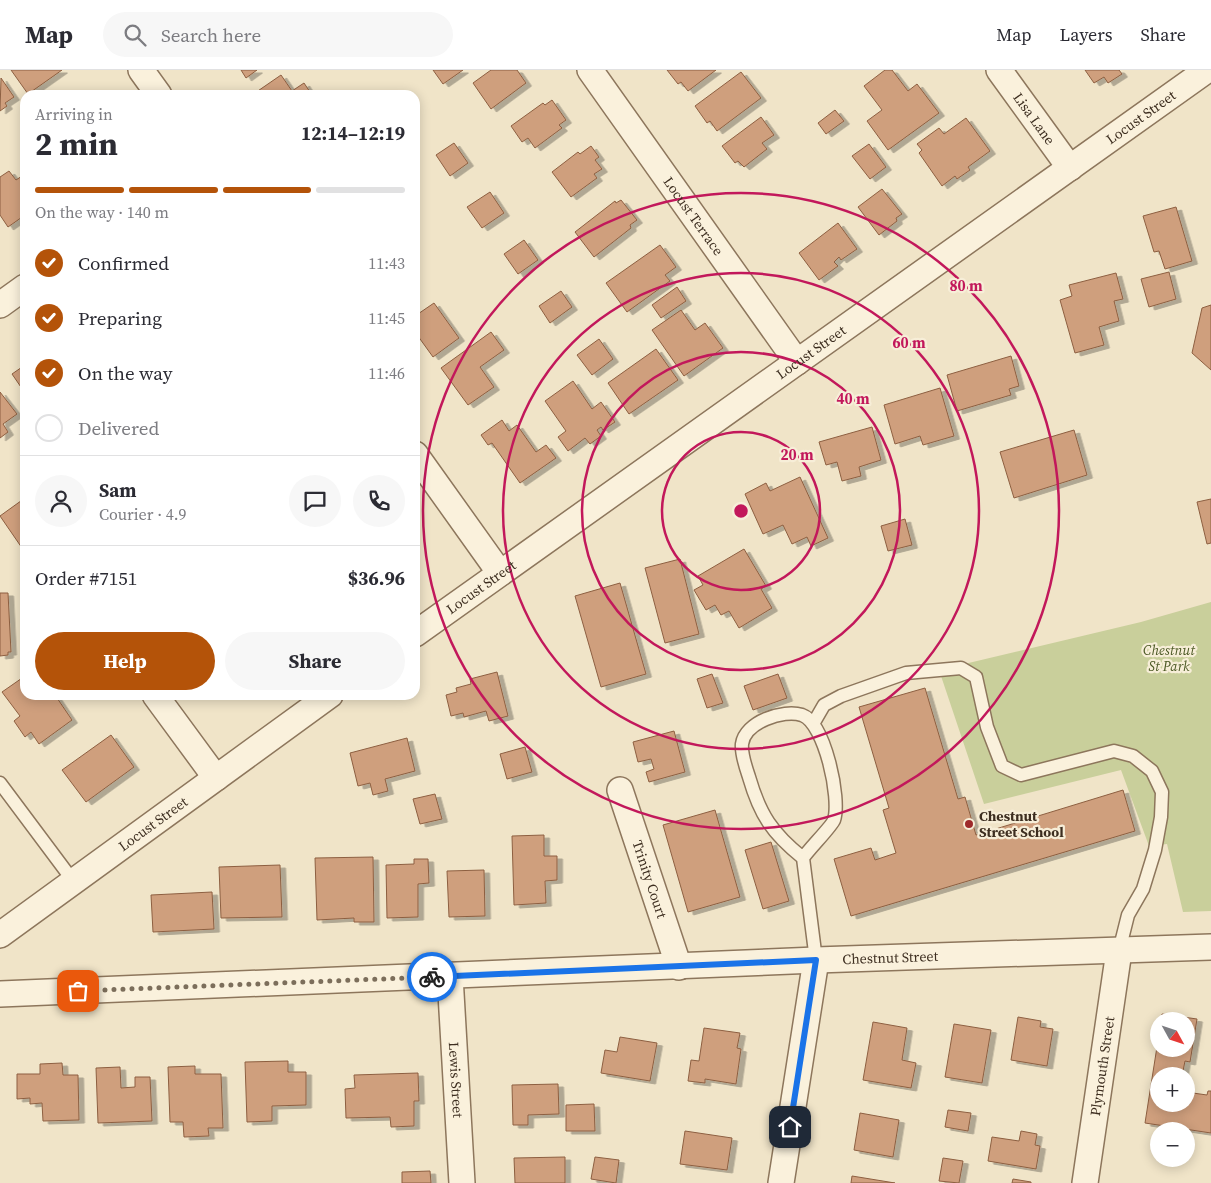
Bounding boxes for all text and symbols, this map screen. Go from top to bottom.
search box [103,12,453,57]
text: Map [25,18,73,51]
icon: search [121,21,149,49]
text: Search here [161,22,261,48]
text: Map [996,22,1031,47]
text: Layers [1059,22,1112,47]
text: Share [1140,22,1186,47]
street label: Locust Street [1102,85,1180,149]
street label: Lisa Lane [1008,88,1060,149]
text: Arriving in [35,103,113,125]
text: 12:14–12:19 [301,120,405,146]
text: 2 min [35,122,118,166]
street label: Locust Terrace [659,173,728,259]
text: On the way · 140 m [35,201,169,223]
icon: check [35,249,63,277]
text: Confirmed [78,250,169,276]
text: 11:43 [368,252,405,274]
text: 80 m [949,275,983,296]
icon: check [35,304,63,332]
text: Preparing [78,305,162,331]
text: 11:45 [368,307,405,329]
street label: Locust Street [772,320,850,384]
text: 60 m [892,332,926,353]
icon: check [35,359,63,387]
text: On the way [78,360,173,386]
text: 11:46 [368,362,405,384]
text: 40 m [836,388,870,409]
text: Delivered [78,415,159,441]
text: 20 m [780,444,814,465]
button: person [35,475,87,527]
button: chat [289,475,341,527]
button: phone [353,475,405,527]
text: Sam [99,477,137,503]
centre of rings [732,502,750,520]
text: Courier · 4.9 [99,503,187,525]
street label: Locust Street [442,555,520,619]
text: Order #7151 [35,565,137,591]
text: $36.96 [348,565,405,591]
button: Help [35,632,215,690]
button: Share [225,632,405,690]
park label: Chestnut St Park [1143,640,1196,676]
street label: Locust Street [114,792,192,856]
place label: Chestnut Street School [979,806,1064,842]
marker: Chestnut Street School [963,818,975,830]
street label: Trinity Court [627,838,672,921]
street label: Chestnut Street [842,946,939,969]
courier [407,952,457,1002]
icon: bike [418,963,446,991]
pin [57,970,99,1012]
icon: bag [64,977,92,1005]
north arrow [1150,1012,1195,1058]
map controls [1150,1012,1195,1167]
street label: Plymouth Street [1085,1015,1119,1117]
street label: Lewis Street [444,1041,468,1119]
button: + [1150,1067,1195,1112]
pin [769,1106,811,1148]
icon: home [776,1113,804,1141]
button: − [1150,1122,1195,1167]

